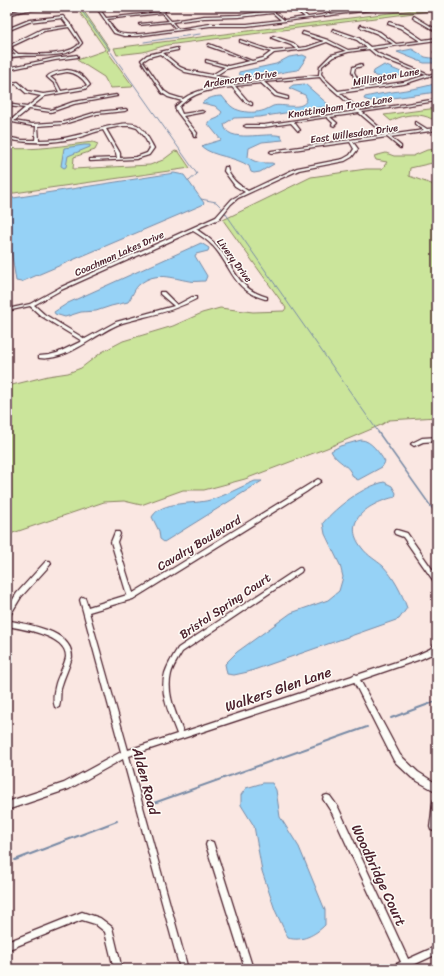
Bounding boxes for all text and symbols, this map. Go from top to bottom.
street label: Millington Lane [351,62,421,92]
street label: Ardencroft Drive [201,64,278,94]
street label: Knottingham Trace Lane [287,90,394,124]
street label: East Willesdon Drive [309,119,399,149]
street label: Coachman Lakes Drive [72,226,167,282]
street label: Livery Drive [212,234,257,287]
street label: Cavalry Boulevard [153,509,246,577]
street label: Bristol Spring Court [175,567,275,645]
street label: Walkers Glen Lane [222,660,335,719]
street label: Alden Road [124,744,167,819]
street label: Woodbridge Court [344,820,413,930]

